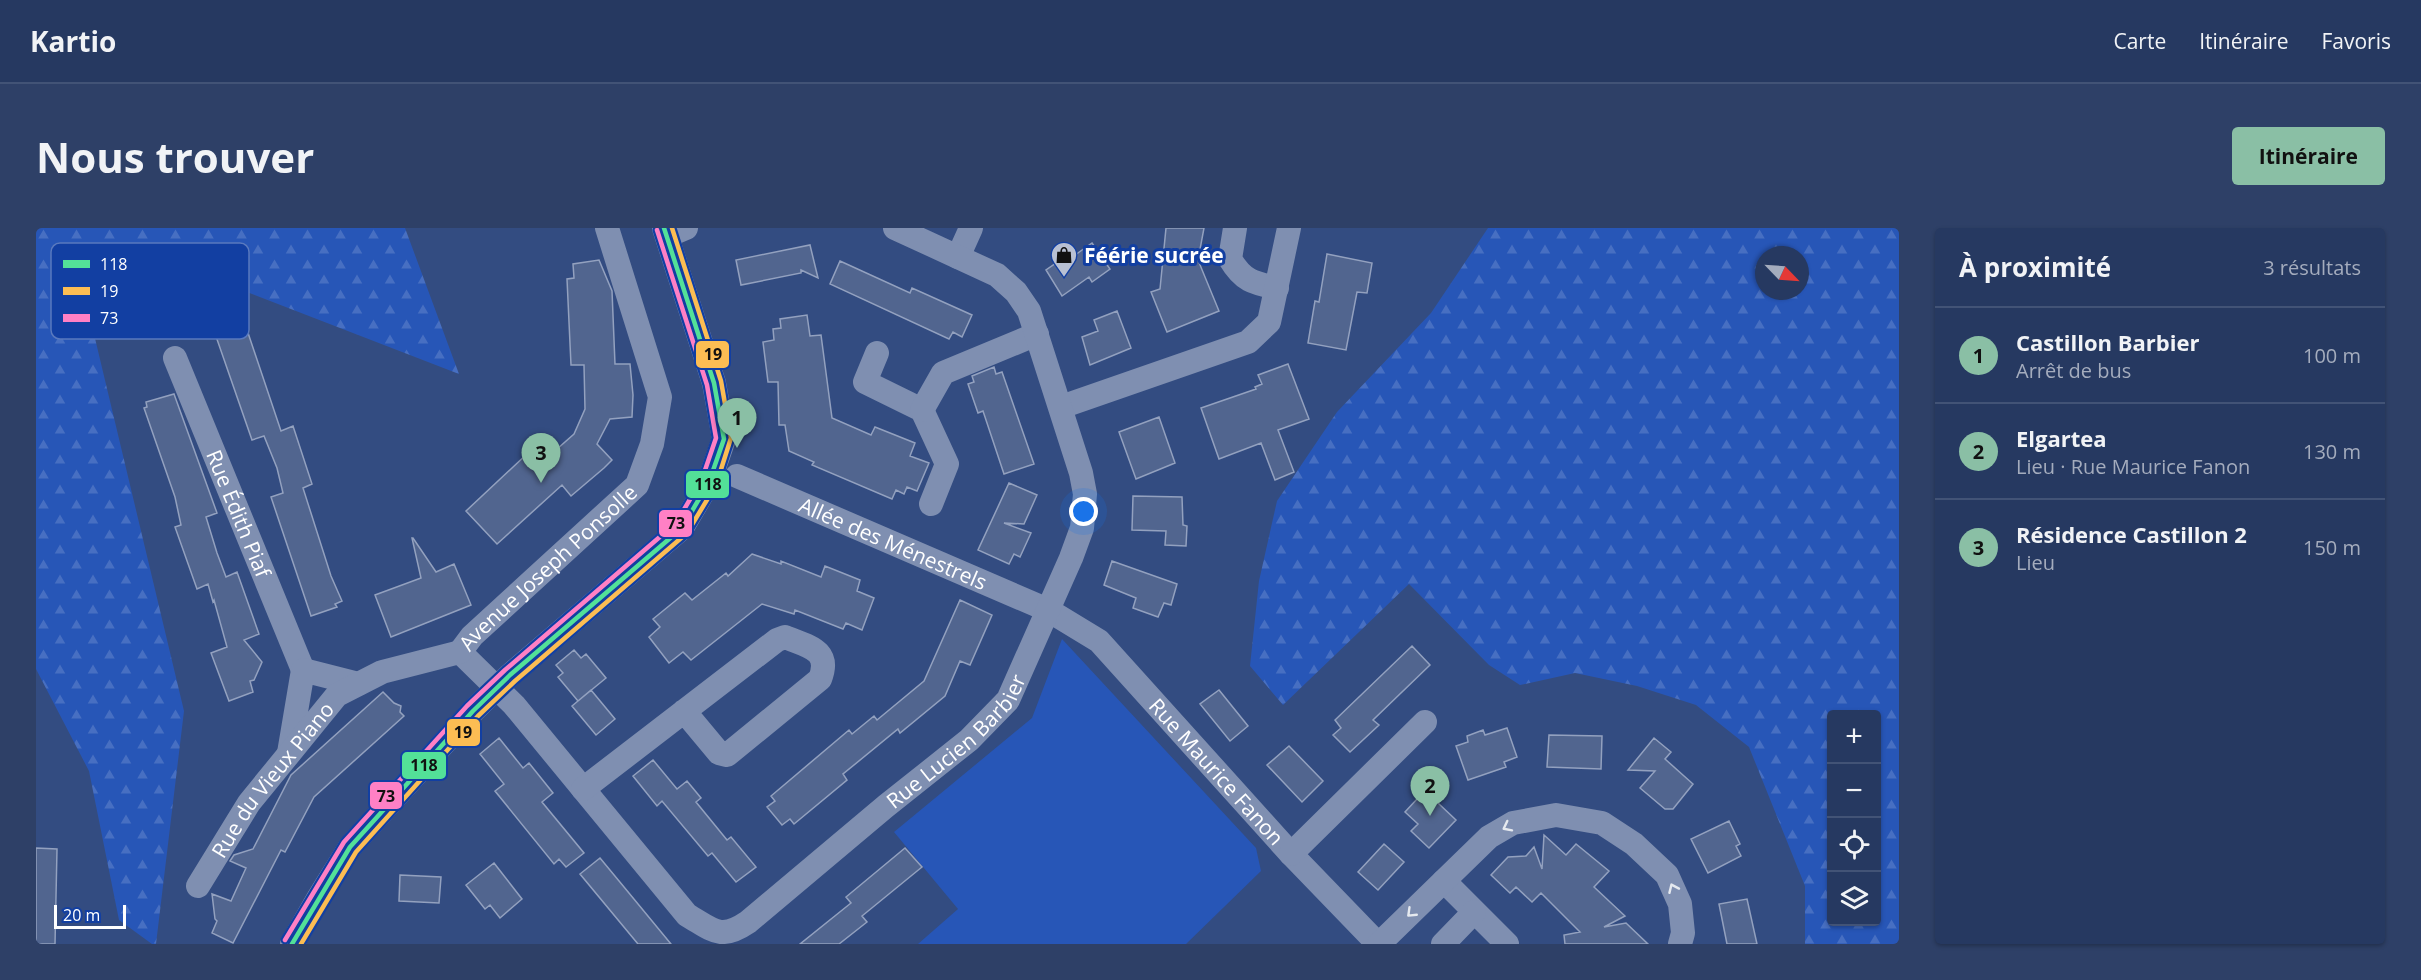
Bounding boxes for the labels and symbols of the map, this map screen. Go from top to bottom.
shop icon: Féérie sucrée [1049,240,1079,278]
place label: Féérie sucrée [1084,241,1224,269]
legend [51,243,249,339]
north arrow [1755,246,1809,300]
text: 118 [100,253,127,275]
text: 19 [100,280,118,302]
text: 73 [100,307,118,329]
line badge: 19 [695,340,730,369]
text: 19 [704,343,722,365]
pin: 1 [718,398,756,448]
pin: 3 [522,434,560,483]
street label: Rue Édith Piaf [200,445,278,583]
line badge: 118 [685,470,730,499]
text: 118 [694,473,722,495]
street label: Avenue Joseph Ponsolle [452,478,643,656]
street label: Allée des Ménestrels [795,491,991,596]
your location [1069,497,1098,526]
line badge: 73 [658,509,693,538]
text: 73 [667,512,685,534]
street label: Rue Lucien Barbier [880,669,1032,815]
street label: Rue Maurice Fanon [1143,692,1290,851]
street label: Rue du Vieux Piano [205,696,340,863]
line badge: 19 [446,718,481,747]
text: 19 [454,721,472,743]
line badge: 118 [401,751,447,780]
text: 118 [410,754,438,776]
pin: 2 [1410,766,1450,816]
line badge: 73 [369,781,403,810]
text: 73 [377,785,395,807]
one-way arrow [1502,820,1513,832]
one-way arrow [1668,883,1680,894]
scale bar [54,902,126,930]
one-way arrow [1408,905,1419,916]

